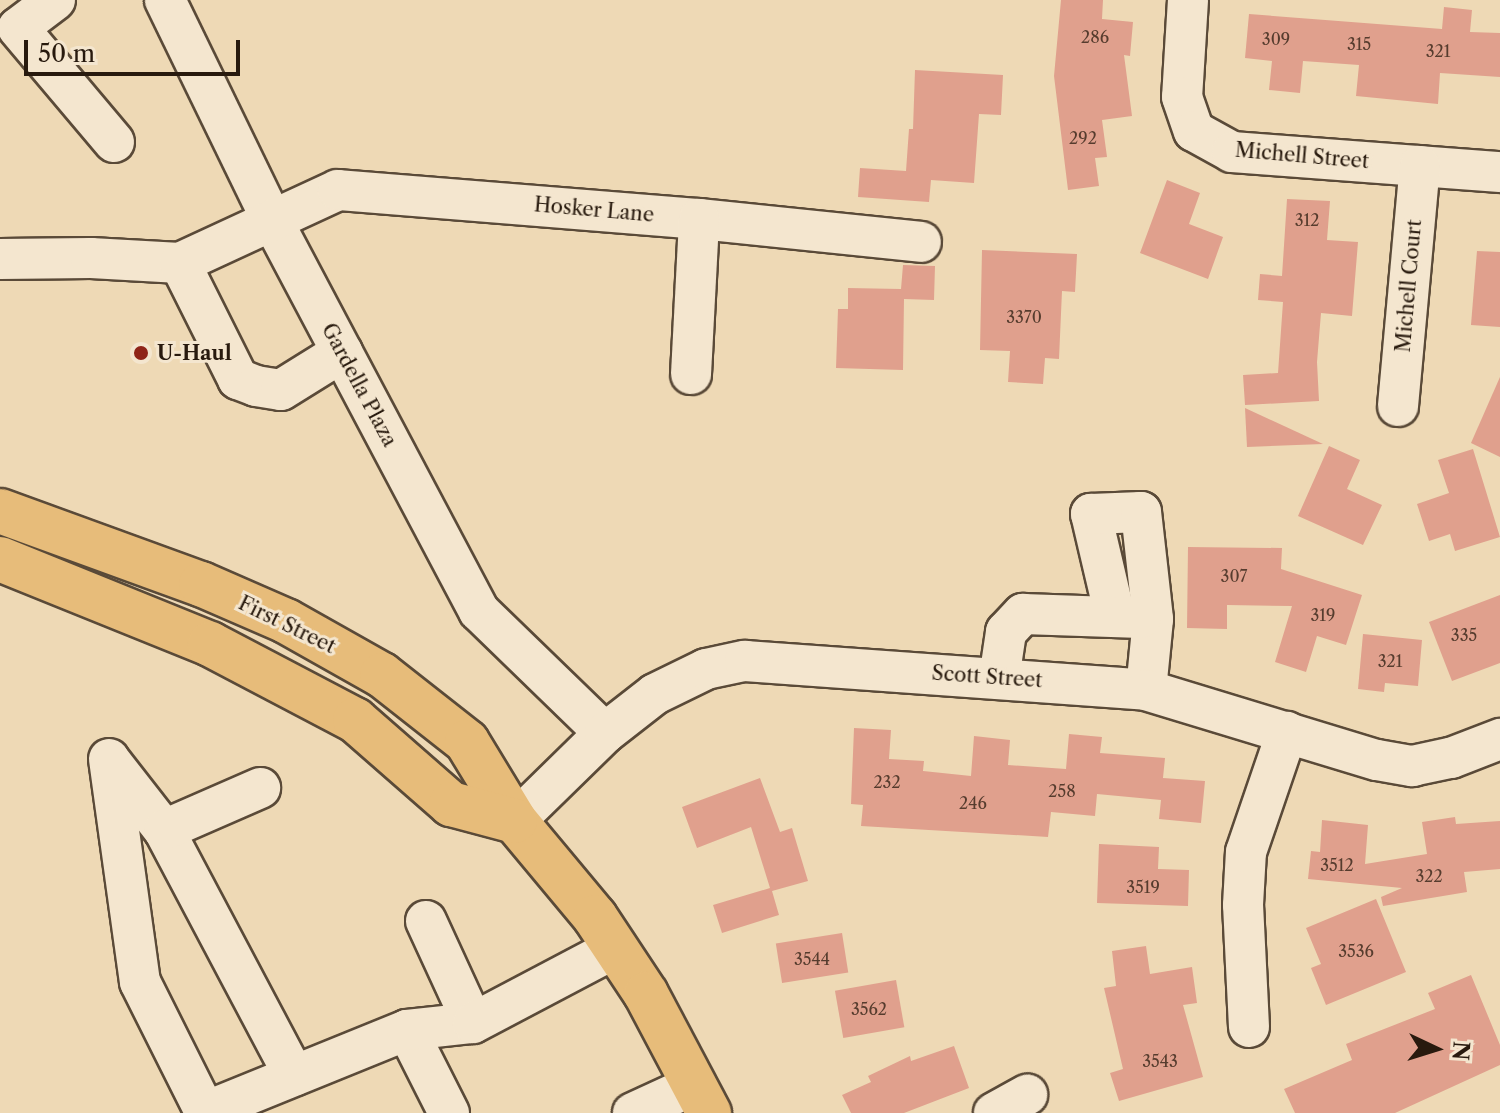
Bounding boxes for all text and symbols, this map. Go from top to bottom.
scale bar [28,24,244,74]
house number: 286 [1081,27,1109,47]
house number: 309 [1262,29,1290,49]
house number: 315 [1347,34,1371,54]
text: 50 m [38,39,95,68]
house number: 321 [1426,41,1450,61]
house number: 292 [1069,128,1097,148]
street label: Michell Street [1234,138,1370,174]
street label: Hosker Lane [533,193,655,227]
house number: 312 [1295,210,1319,230]
street label: Michell Court [1391,219,1427,353]
house number: 3370 [1006,307,1042,327]
street label: Gardella Plaza [316,319,402,451]
place label: U-Haul [157,341,232,365]
marker: U-Haul [132,344,150,362]
house number: 307 [1221,566,1247,586]
street label: First Street [234,591,340,659]
house number: 319 [1311,605,1335,625]
house number: 335 [1451,625,1477,645]
house number: 321 [1378,651,1402,671]
street label: Scott Street [931,661,1043,693]
house number: 232 [873,772,901,792]
house number: 258 [1048,781,1076,801]
house number: 246 [959,793,987,813]
house number: 3512 [1320,855,1354,875]
house number: 322 [1415,866,1443,886]
house number: 3519 [1126,877,1160,897]
house number: 3536 [1338,941,1374,961]
house number: 3544 [794,949,830,969]
house number: 3562 [851,999,887,1019]
north arrow [1396,1009,1476,1089]
text: N [1446,1040,1475,1061]
house number: 3543 [1142,1051,1178,1071]

